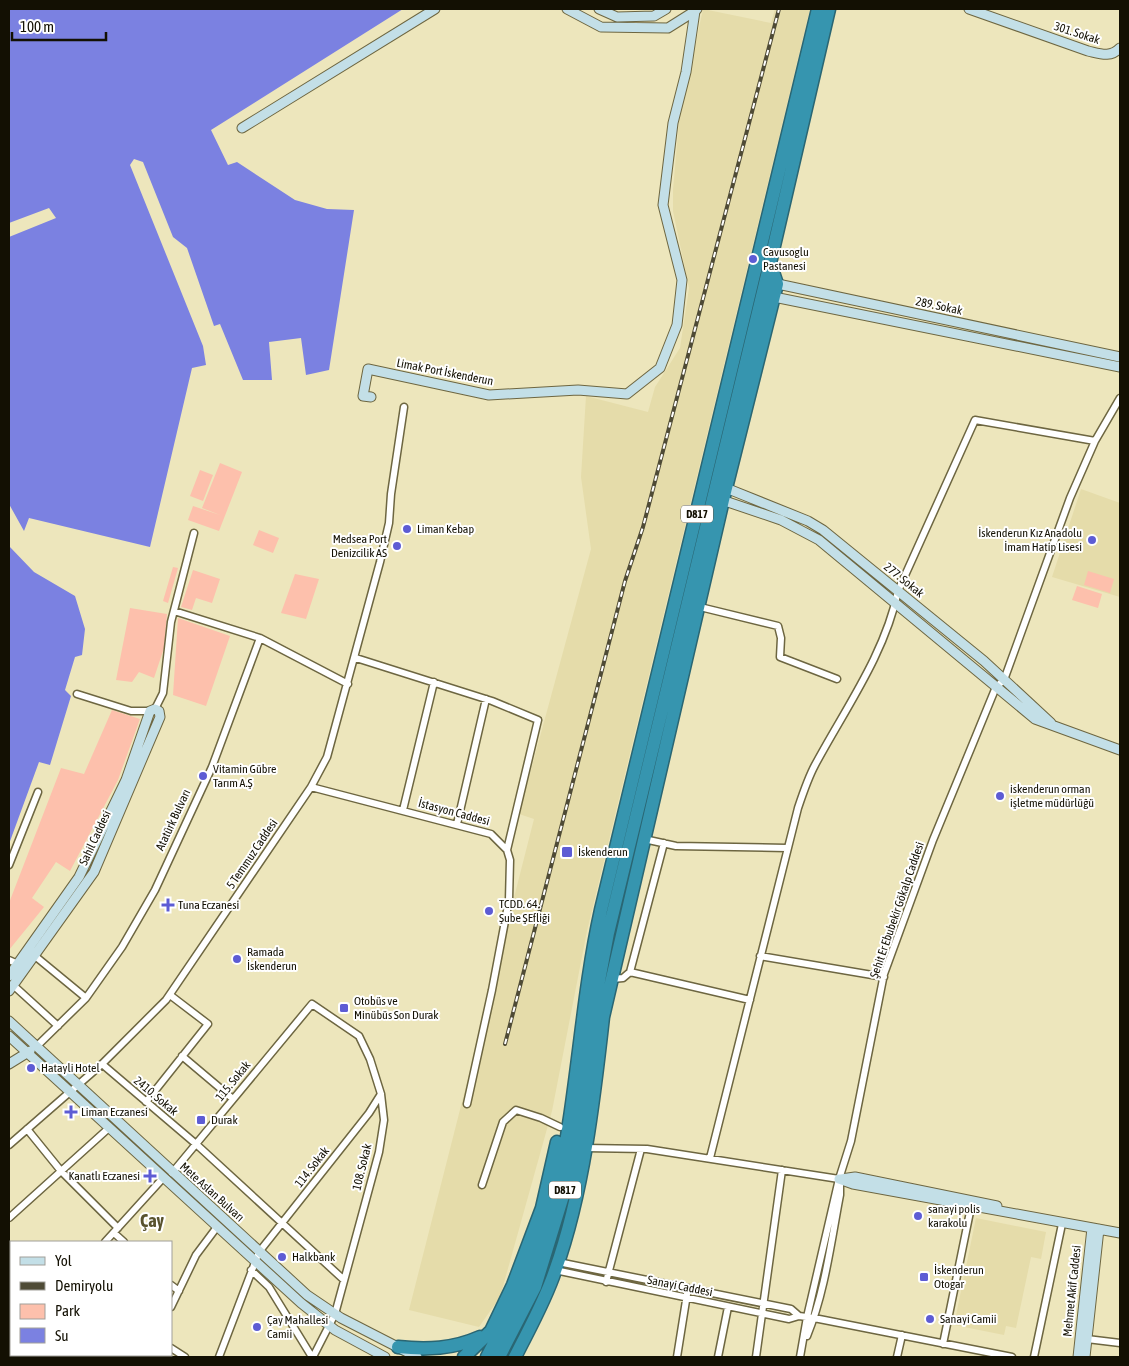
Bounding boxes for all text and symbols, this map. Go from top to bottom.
scale bar [12,10,106,42]
text: 100 m [20,18,54,35]
street label: 301. Sokak [1052,19,1102,47]
place label: Cavusoglu Pastanesi [763,245,809,273]
marker: Cavusoglu Pastanesi [747,253,759,265]
street label: 289. Sokak [914,294,964,318]
street label: Limak Port İskenderun [395,356,495,388]
road number: D817 [681,506,713,522]
place label: Liman Kebap [417,522,474,536]
marker: Liman Kebap [401,523,413,535]
place label: İskenderun Kız Anadolu İmam Hatip Lisesi [978,526,1082,554]
place label: Medsea Port Denizcilik AS [331,532,388,560]
marker: İskenderun Kız Anadolu İmam Hatip Lisesi [1086,534,1098,546]
marker: Medsea Port Denizcilik AS [391,540,403,552]
street label: 277. Sokak [881,560,927,601]
place label: Vitamin Gübre Tarım A.Ş [213,762,276,790]
marker: Vitamin Gübre Tarım A.Ş [197,770,209,782]
place label: iskenderun orman işletme müdürlüğü [1010,782,1094,810]
street label: Atatürk Bulvarı [153,787,193,853]
marker: iskenderun orman işletme müdürlüğü [994,790,1006,802]
street label: İstasyon Caddesi [417,796,491,828]
street label: Sahil Caddesi [76,808,114,868]
street label: 5 Temmuz Caddesi [224,816,280,892]
street label: Şehit Er Ebubekir Gökalp Caddesi [867,840,927,980]
marker: İskenderun [560,845,574,859]
place label: İskenderun [578,845,628,859]
place label: TCDD. 64. Şube ŞEfliği [499,897,550,925]
place label: Tuna Eczanesi [178,898,239,912]
marker: Tuna Eczanesi [162,899,174,911]
marker: TCDD. 64. Şube ŞEfliği [483,905,495,917]
place label: Ramada İskenderun [247,945,297,973]
marker: Ramada İskenderun [231,953,243,965]
place label: Otobüs ve Minübüs Son Durak [354,994,439,1022]
marker: Otobüs ve Minübüs Son Durak [338,1002,350,1014]
street label: 115. Sokak [213,1058,254,1104]
place label: Hatayli Hotel [41,1061,101,1075]
marker: Hatayli Hotel [25,1062,37,1074]
street label: 2410. Sokak [131,1074,181,1119]
place label: Liman Eczanesi [81,1105,148,1119]
marker: Liman Eczanesi [65,1106,77,1118]
place label: Durak [211,1113,238,1127]
marker: Durak [195,1114,207,1126]
street label: 108. Sokak [349,1142,375,1192]
street label: 114. Sokak [292,1143,333,1190]
street label: Mete Aslan Bulvarı [177,1160,247,1224]
place label: Kanatlı Eczanesi [69,1169,140,1183]
marker: Kanatlı Eczanesi [144,1170,156,1182]
road number: D817 [549,1182,581,1198]
place label: sanayi polis karakolu [928,1202,980,1230]
district label: Çay [140,1210,165,1231]
marker: sanayi polis karakolu [912,1210,924,1222]
legend [10,1241,172,1356]
street label: Mehmet Akif Caddesi [1060,1245,1084,1337]
place label: Halkbank [292,1250,336,1264]
marker: Halkbank [276,1251,288,1263]
text: Yol [55,1252,72,1269]
place label: İskenderun Otogar [934,1263,984,1291]
marker: İskenderun Otogar [918,1271,930,1283]
street label: Sanayi Caddesi [646,1273,714,1299]
text: Demiryolu [55,1277,113,1294]
text: Park [55,1302,80,1319]
place label: Sanayi Camii [940,1312,997,1326]
place label: Çay Mahallesi Camii [267,1313,328,1341]
marker: Sanayi Camii [924,1313,936,1325]
marker: Çay Mahallesi Camii [251,1321,263,1333]
text: Su [55,1327,69,1344]

